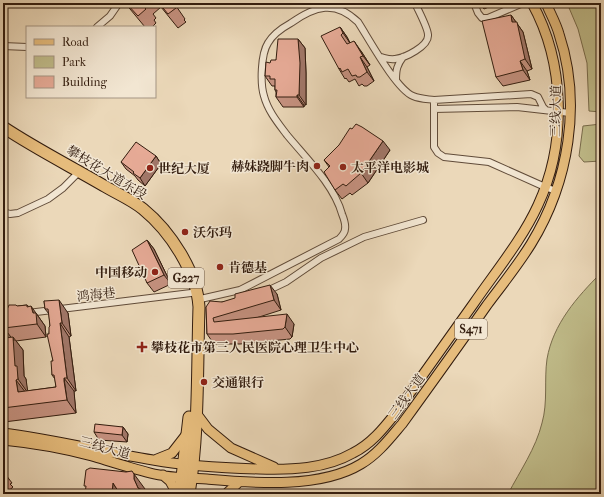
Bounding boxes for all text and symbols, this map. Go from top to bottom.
legend [26,26,156,98]
text: Road [62,35,89,49]
text: Park [62,55,87,69]
text: Building [62,75,107,89]
street label: 三线大道 [548,85,563,137]
street label: 攀枝花大道东段 [64,143,150,202]
place label: 赫妹跷脚牛肉 [231,159,309,174]
place label: 太平洋电影城 [351,160,429,175]
place label: 世纪大厦 [158,161,210,176]
marker: 赫妹跷脚牛肉 [312,161,322,171]
marker: 太平洋电影城 [338,162,348,172]
marker: 世纪大厦 [145,163,155,173]
place label: 沃尔玛 [193,225,232,240]
marker: 沃尔玛 [180,227,190,237]
place label: 肯德基 [228,260,267,275]
marker: 肯德基 [215,262,225,272]
place label: 中国移动 [95,265,147,280]
marker: 中国移动 [150,267,160,277]
road number: G227 [168,268,204,288]
street label: 鸿海巷 [76,285,116,304]
road number: S471 [455,319,487,339]
place label: 攀枝花市第三人民医院心理卫生中心 [151,340,359,355]
marker: 攀枝花市第三人民医院心理卫生中心 [136,341,148,353]
street label: 三线大道 [385,371,428,422]
place label: 交通银行 [212,375,264,390]
marker: 交通银行 [199,377,209,387]
street label: 三线大道 [78,434,132,461]

